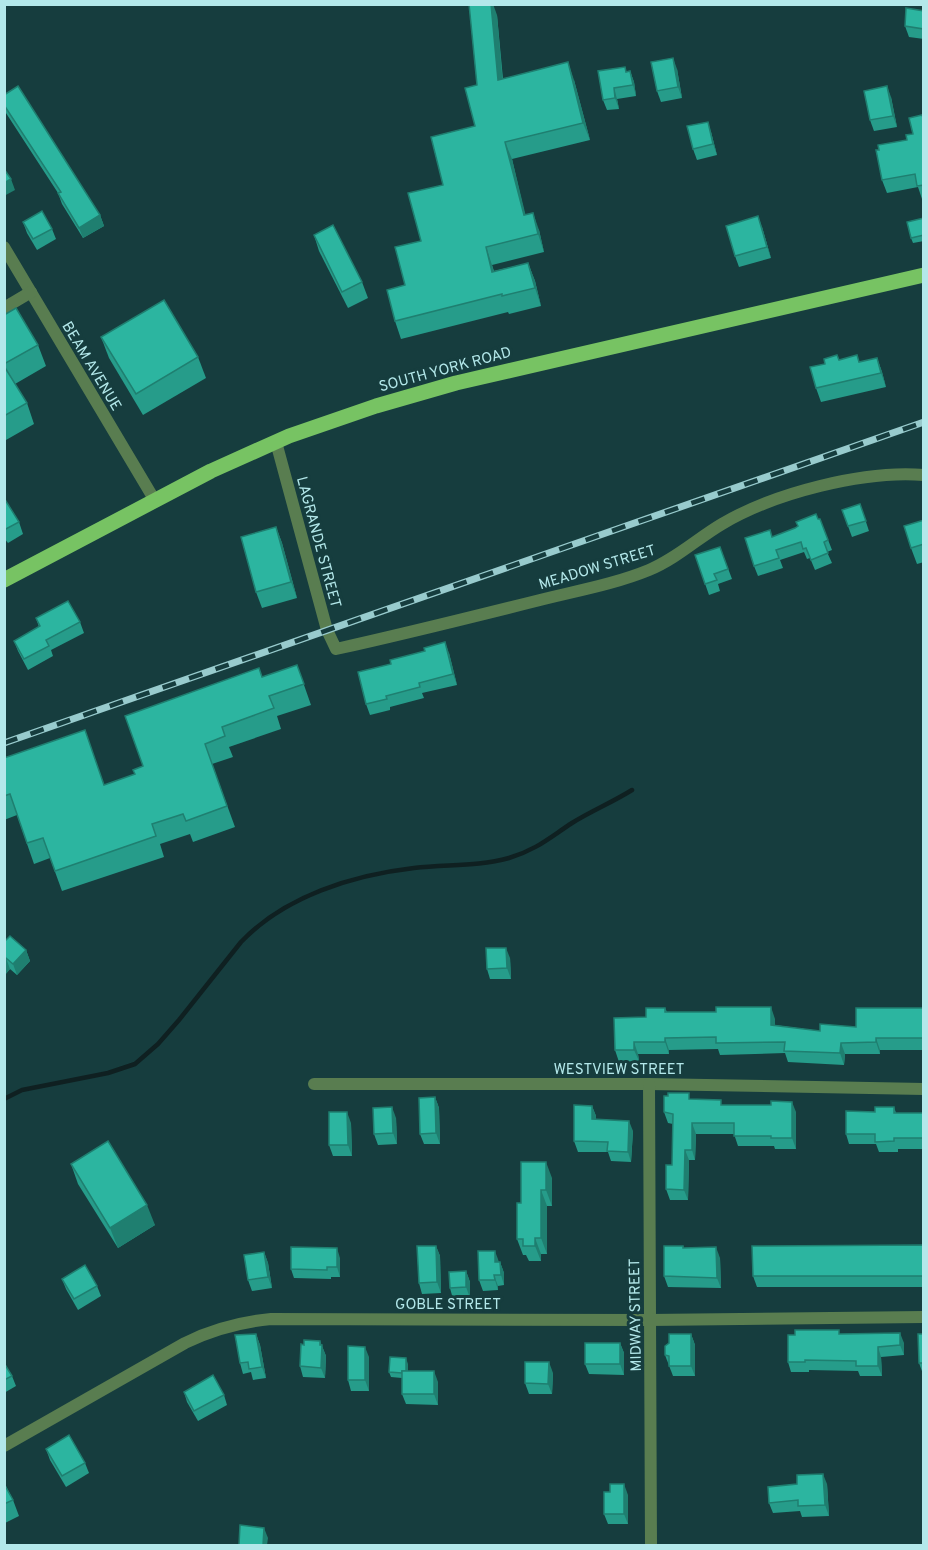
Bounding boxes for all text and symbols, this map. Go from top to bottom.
street label: BEAM AVENUE [57,319,125,415]
street label: SOUTH YORK ROAD [377,344,514,397]
street label: LAGRANDE STREET [291,475,344,610]
street label: MEADOW STREET [537,542,658,595]
street label: WESTVIEW STREET [553,1061,685,1080]
street label: MIDWAY STREET [626,1258,647,1372]
street label: GOBLE STREET [395,1296,501,1315]

